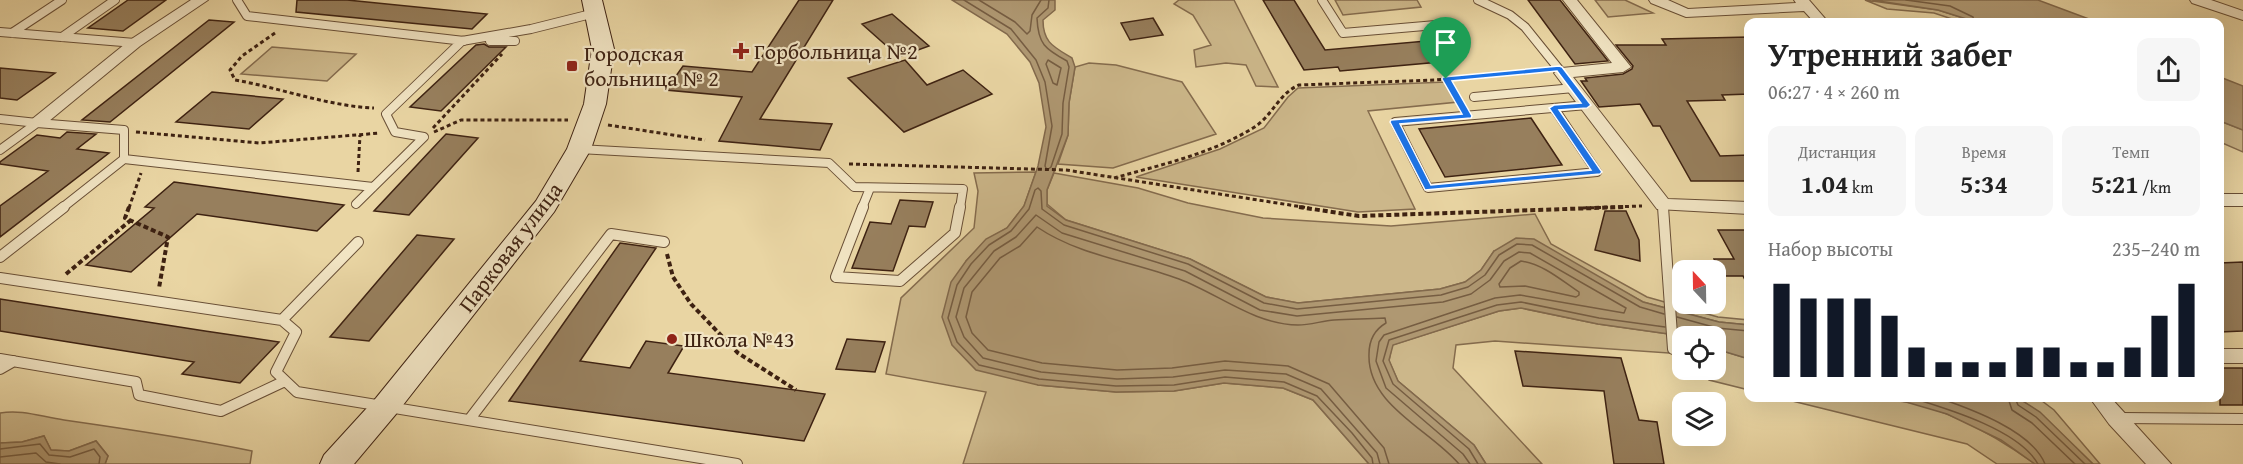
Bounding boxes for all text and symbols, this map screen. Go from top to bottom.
pin [1420,17,1471,79]
icon: arrive [1429,26,1462,59]
text: Утренний забег [1768,30,2012,78]
place label: Горбольница №2 [754,35,918,67]
place label: Городская больница № 2 [584,37,719,94]
button: share [2137,38,2200,101]
marker: Горбольница №2 [732,42,750,60]
marker: Городская больница № 2 [565,59,579,73]
text: 06:27 · 4 × 260 m [1768,77,1900,106]
text: Дистанция [1798,140,1876,164]
text: Время [1962,140,2006,164]
text: Темп [2113,140,2149,164]
text: 1.04 [1801,164,1849,203]
text: 5:34 [1960,164,2008,203]
text: 5:21 [2091,164,2139,203]
street label: Парковая улица [450,175,570,319]
text: km [1849,175,1873,199]
text: /km [2139,175,2171,199]
text: Набор высоты [1768,234,1893,263]
text: 235–240 m [2112,234,2200,263]
north arrow [1672,260,1726,314]
map controls [1672,260,1726,446]
place label: Школа №43 [684,323,795,355]
button: locate [1672,326,1726,380]
marker: Школа №43 [665,332,679,346]
button: layers [1672,392,1726,446]

